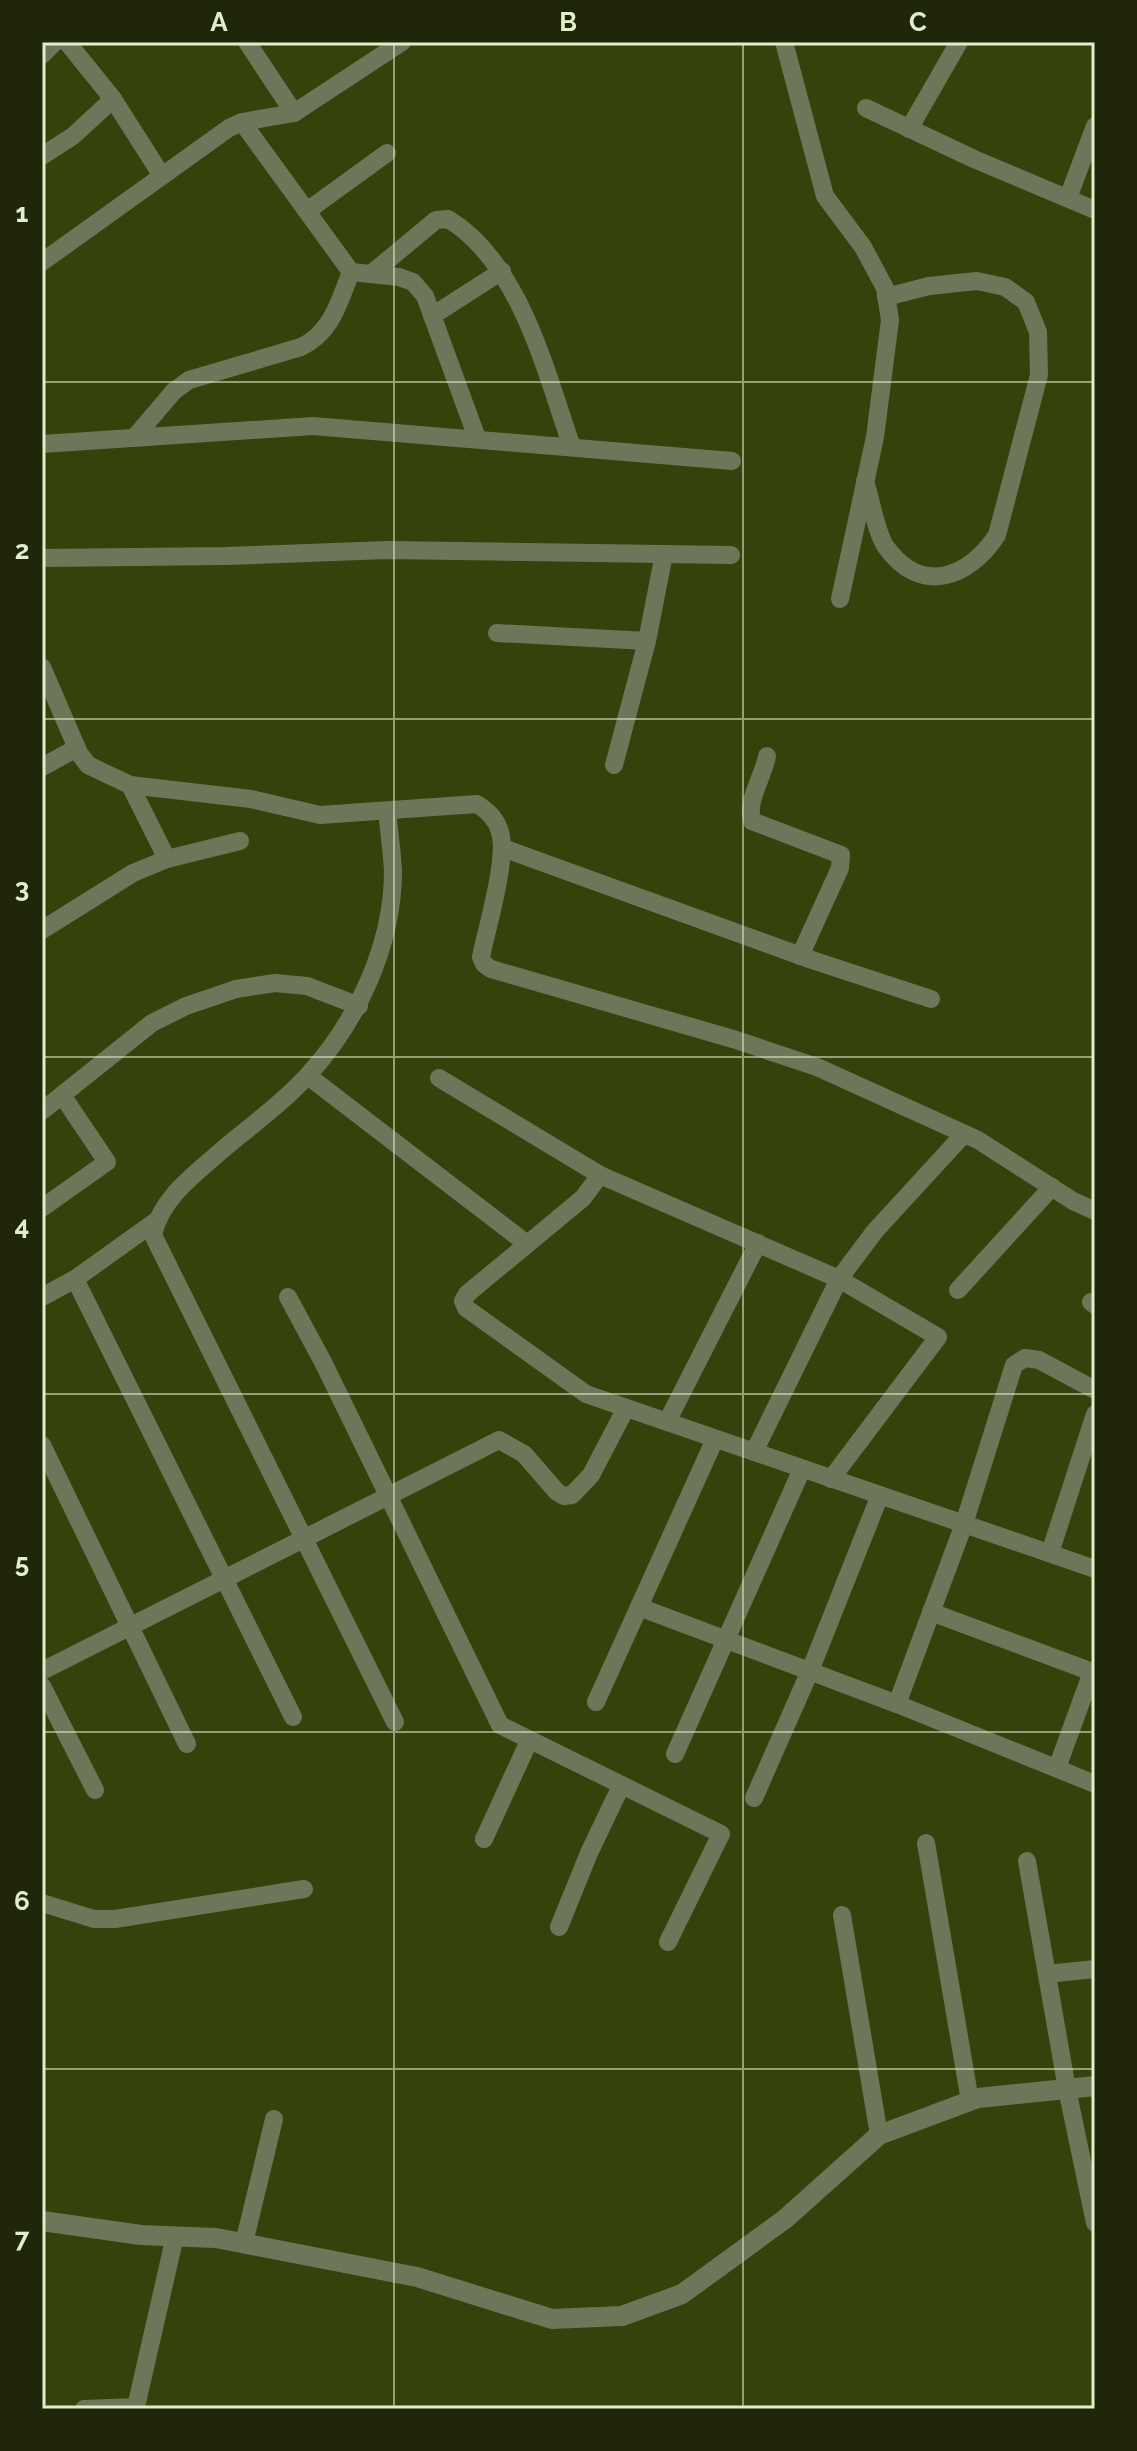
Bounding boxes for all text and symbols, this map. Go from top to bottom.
text: A [210,7,228,37]
text: B [559,7,577,37]
text: C [909,7,927,37]
text: 1 [16,198,29,228]
text: 2 [15,535,29,565]
text: 3 [15,873,29,903]
text: 4 [15,1211,29,1241]
text: 5 [15,1548,29,1578]
text: 6 [14,1886,30,1916]
text: 7 [15,2223,30,2253]

